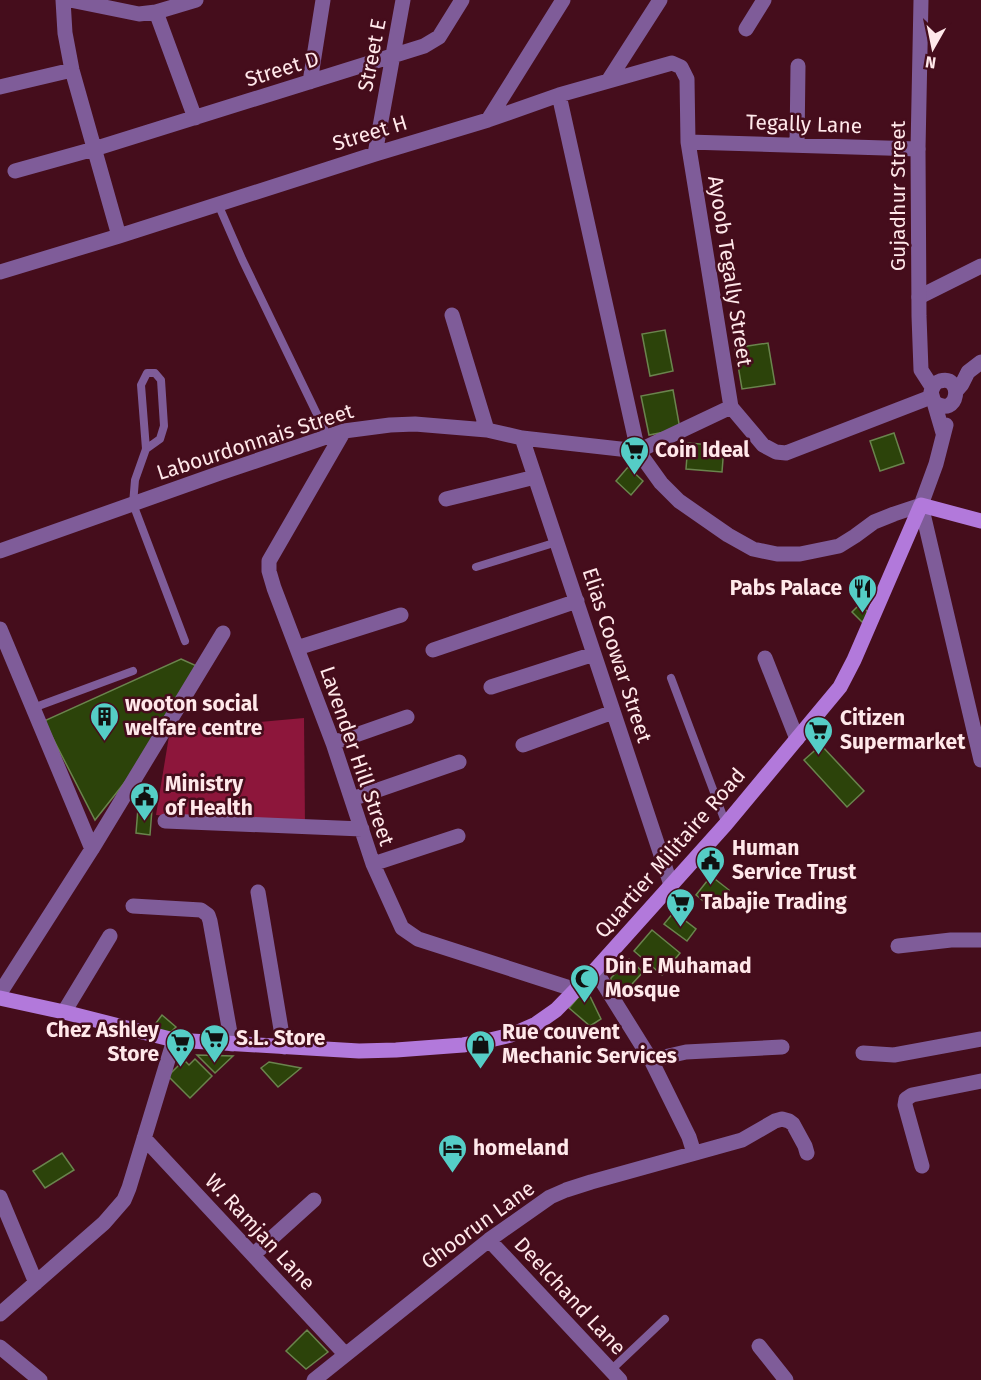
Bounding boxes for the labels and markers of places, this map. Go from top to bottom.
supermarket icon: Coin Ideal [618,434,650,476]
place label: Coin Ideal [655,437,750,463]
restaurant icon: Pabs Palace [847,572,879,614]
place label: Pabs Palace [730,575,842,601]
place label: wooton social welfare centre [125,691,263,741]
building icon: wooton social welfare centre [88,700,120,742]
place label: Citizen Supermarket [840,705,966,755]
supermarket icon: Citizen Supermarket [803,714,835,756]
place label: Ministry of Health [165,771,253,821]
public building icon: Ministry of Health [128,780,160,822]
place label: Human Service Trust [732,835,857,885]
public building icon: Human Service Trust [695,844,727,886]
supermarket icon: Tabajie Trading [664,886,696,928]
place label: Tabajie Trading [701,889,847,915]
place label: Din E Muhamad Mosque [605,953,752,1003]
mosque icon: Din E Muhamad Mosque [568,962,600,1004]
place label: Chez Ashley Store [46,1017,159,1067]
place label: Rue couvent Mechanic Services [502,1019,677,1069]
supermarket icon: S.L. Store [199,1022,231,1064]
place label: S.L. Store [236,1025,326,1051]
supermarket icon: Chez Ashley Store [164,1026,196,1068]
shop icon: Rue couvent Mechanic Services [465,1028,497,1070]
hotel icon: homeland [436,1132,468,1174]
place label: homeland [473,1135,569,1161]

